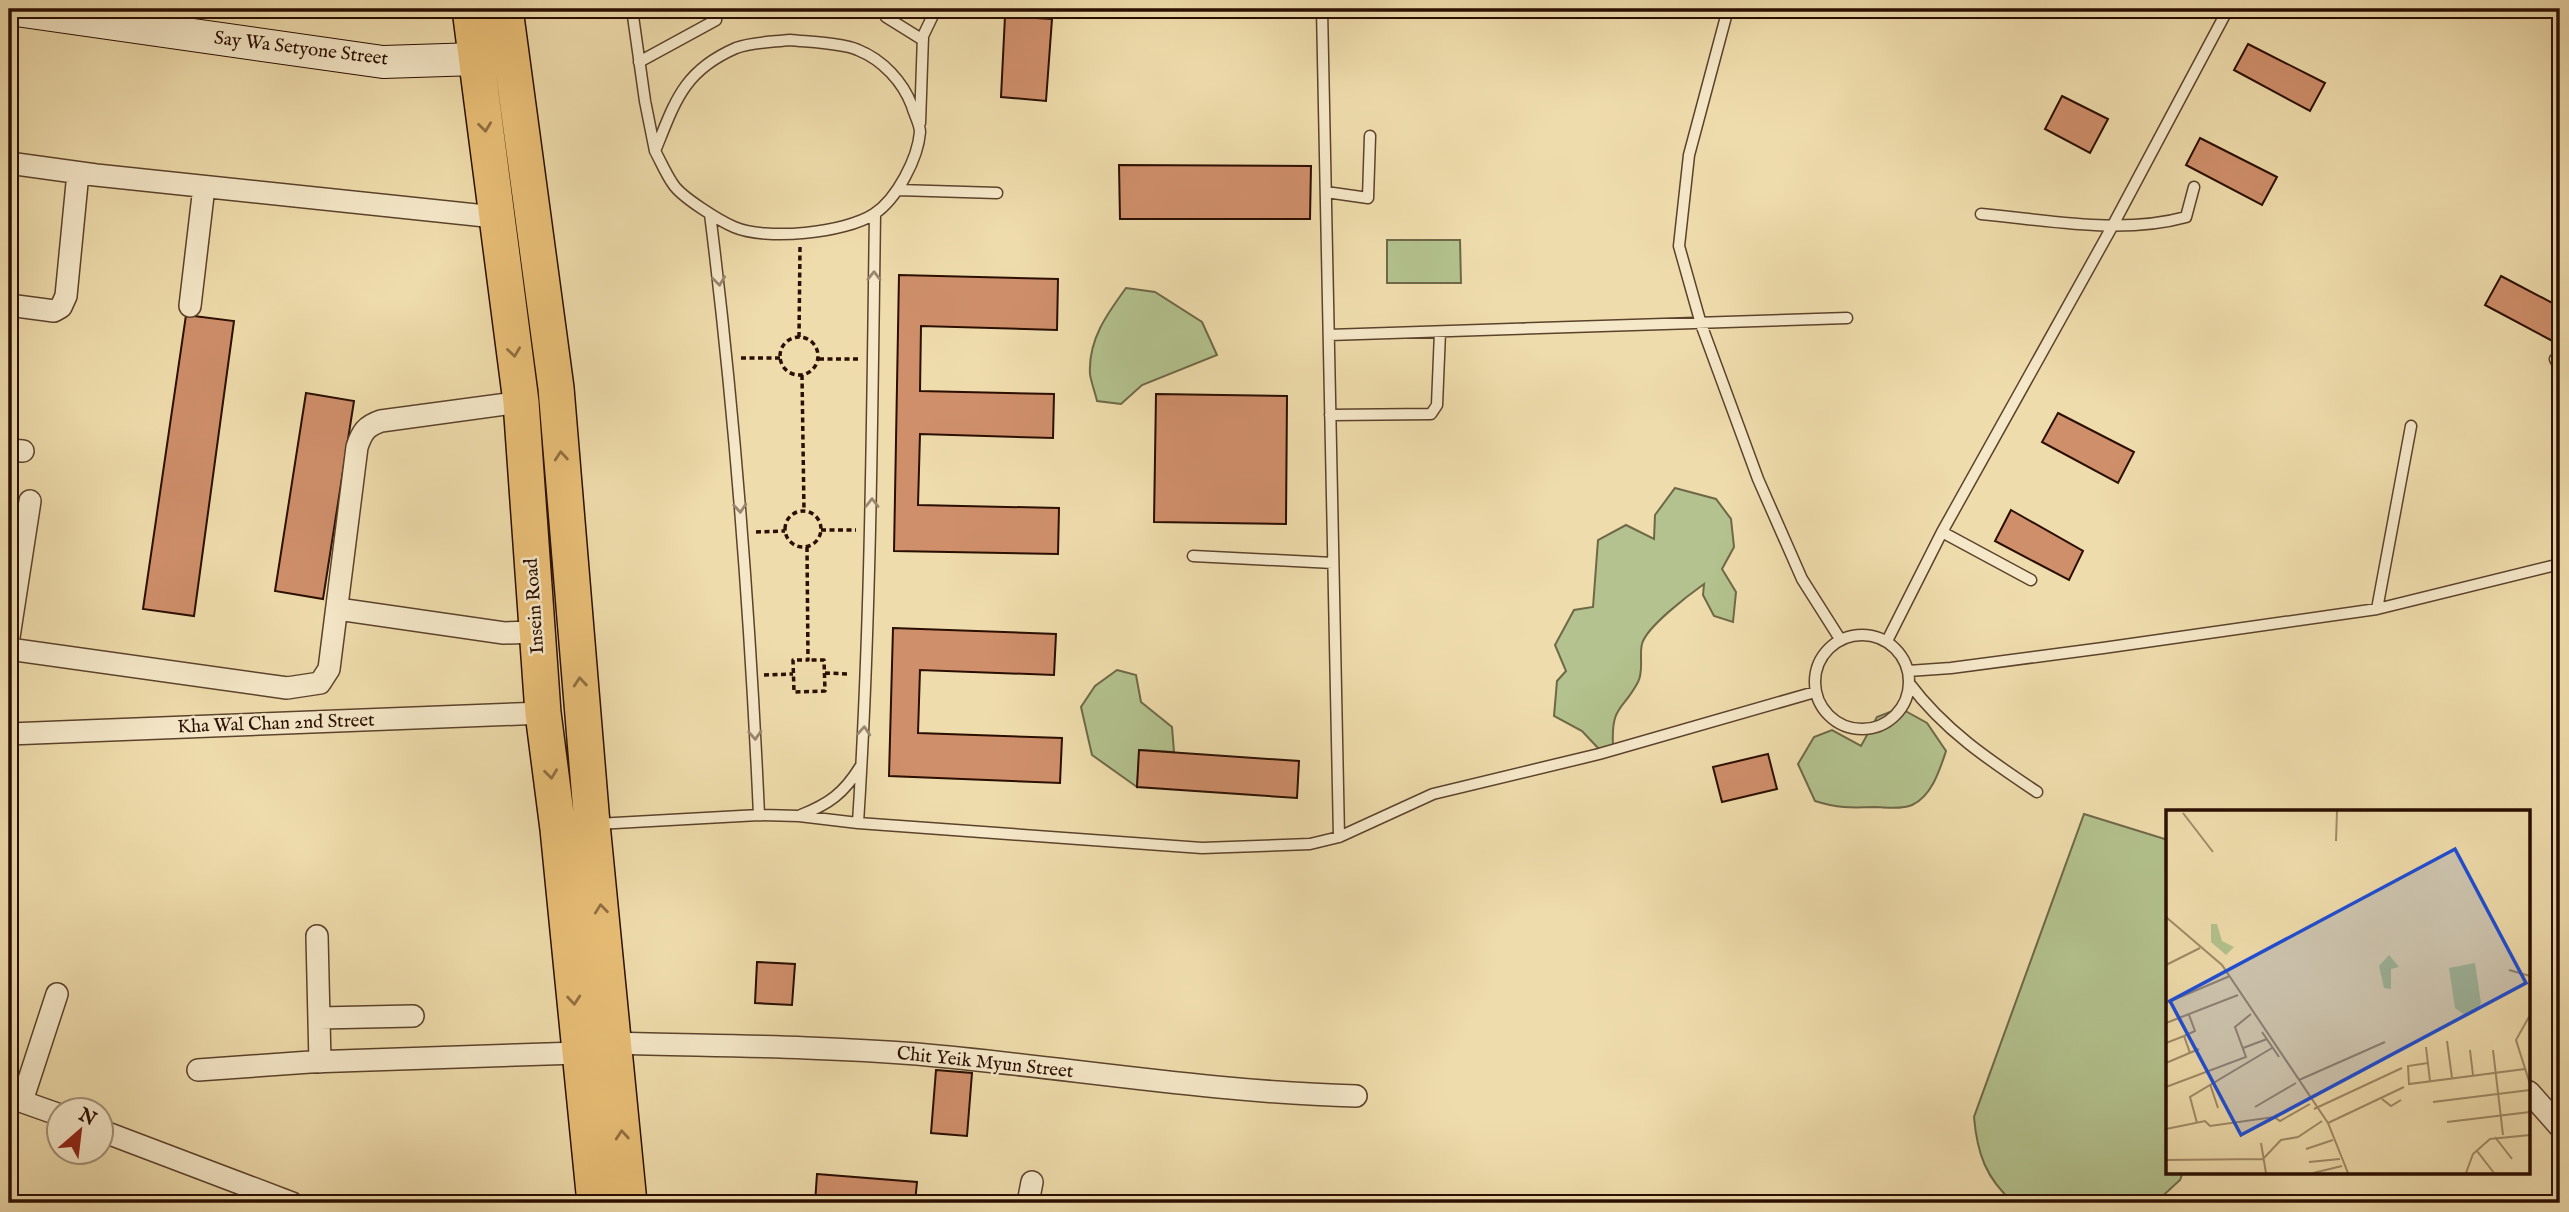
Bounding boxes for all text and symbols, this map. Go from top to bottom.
street label: Say Wa Setyone Street [213,26,390,72]
one-way arrow [477,121,492,133]
one-way arrow [866,270,882,281]
one-way arrow [711,276,726,287]
one-way arrow [506,347,521,358]
one-way arrow [554,450,569,461]
one-way arrow [864,498,880,508]
one-way arrow [732,503,747,514]
street label: Insein Road [520,556,550,655]
one-way arrow [573,676,588,688]
street label: Kha Wal Chan 2nd Street [177,709,376,739]
one-way arrow [856,725,871,736]
one-way arrow [748,730,763,741]
one-way arrow [543,768,558,780]
inset map [2166,810,2530,1174]
one-way arrow [594,903,609,914]
one-way arrow [566,995,581,1006]
street label: Chit Yeik Myun Street [896,1042,1075,1084]
north arrow [46,1096,116,1166]
text: N [73,1103,100,1132]
one-way arrow [615,1129,630,1140]

